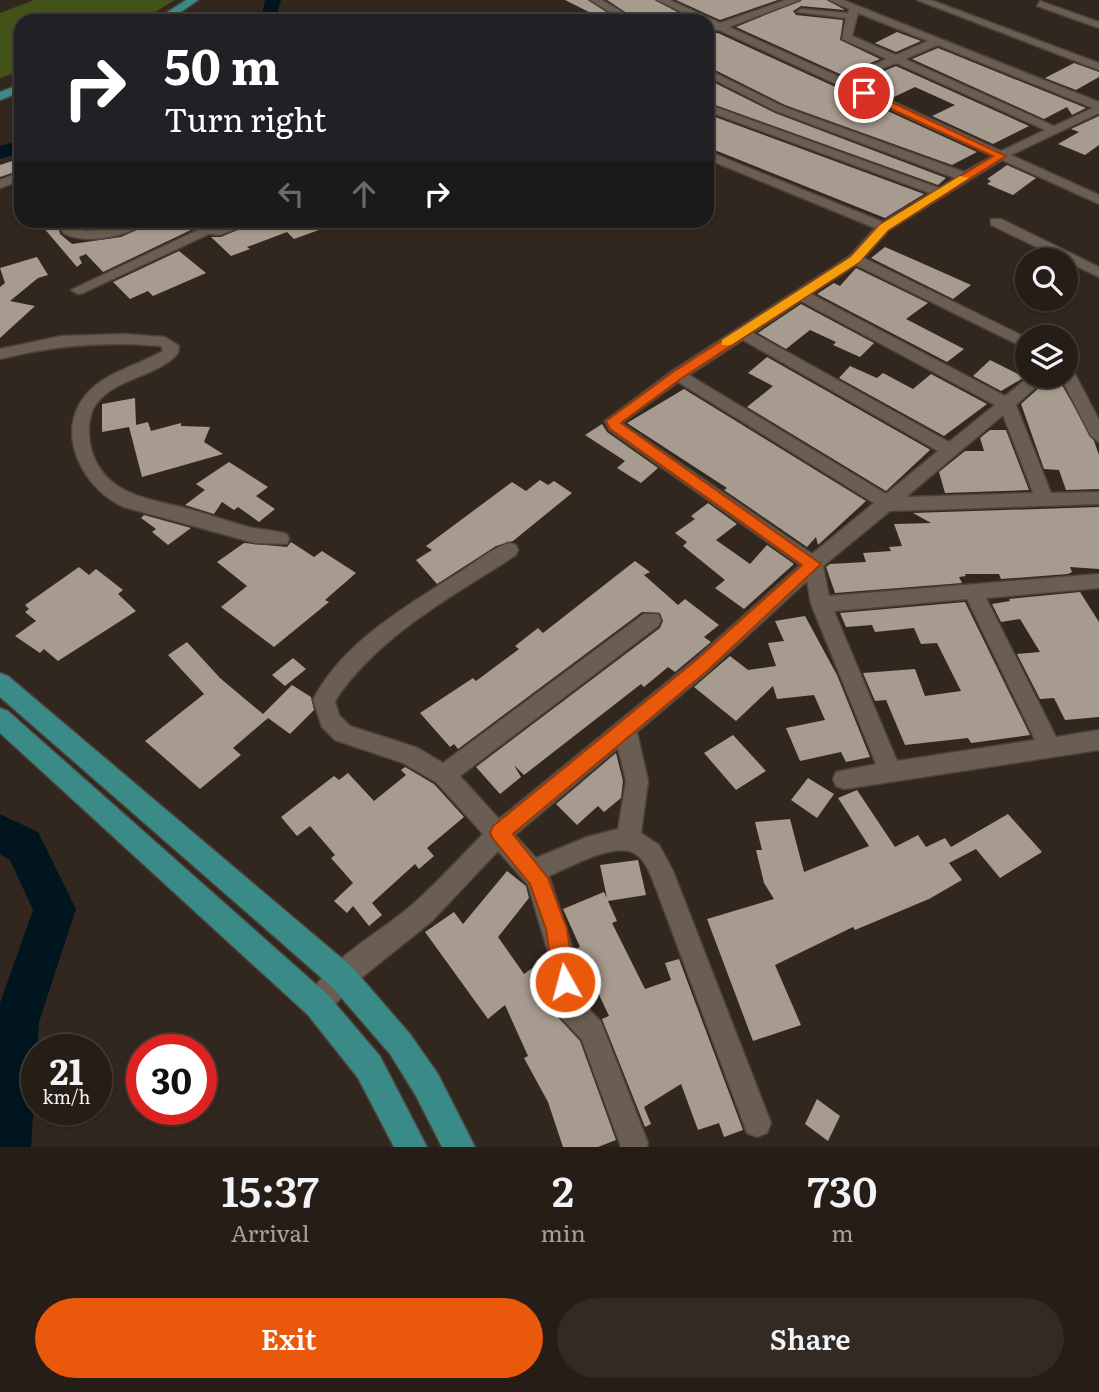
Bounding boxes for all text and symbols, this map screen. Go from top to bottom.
text: 50 m [164,27,280,100]
icon: right [49,42,140,133]
pin [834,63,894,123]
icon: arrive [845,74,883,112]
text: Turn right [164,94,326,142]
icon: left [272,175,310,213]
icon: ahead [345,175,383,213]
icon: right [418,175,456,213]
map controls [1015,248,1078,388]
button: search [1015,248,1078,311]
button: layers [1015,325,1078,388]
position arrow [528,945,602,1019]
speed limit sign: 30 [126,1034,217,1125]
text: 21 [50,1044,83,1096]
text: km/h [43,1083,90,1110]
text: 15:37 [222,1158,319,1220]
text: 2 [552,1158,574,1220]
text: 730 [807,1158,877,1220]
text: Arrival [231,1215,310,1249]
text: min [540,1215,586,1249]
text: m [831,1215,853,1249]
button: Exit [35,1298,543,1378]
button: Share [557,1298,1064,1378]

